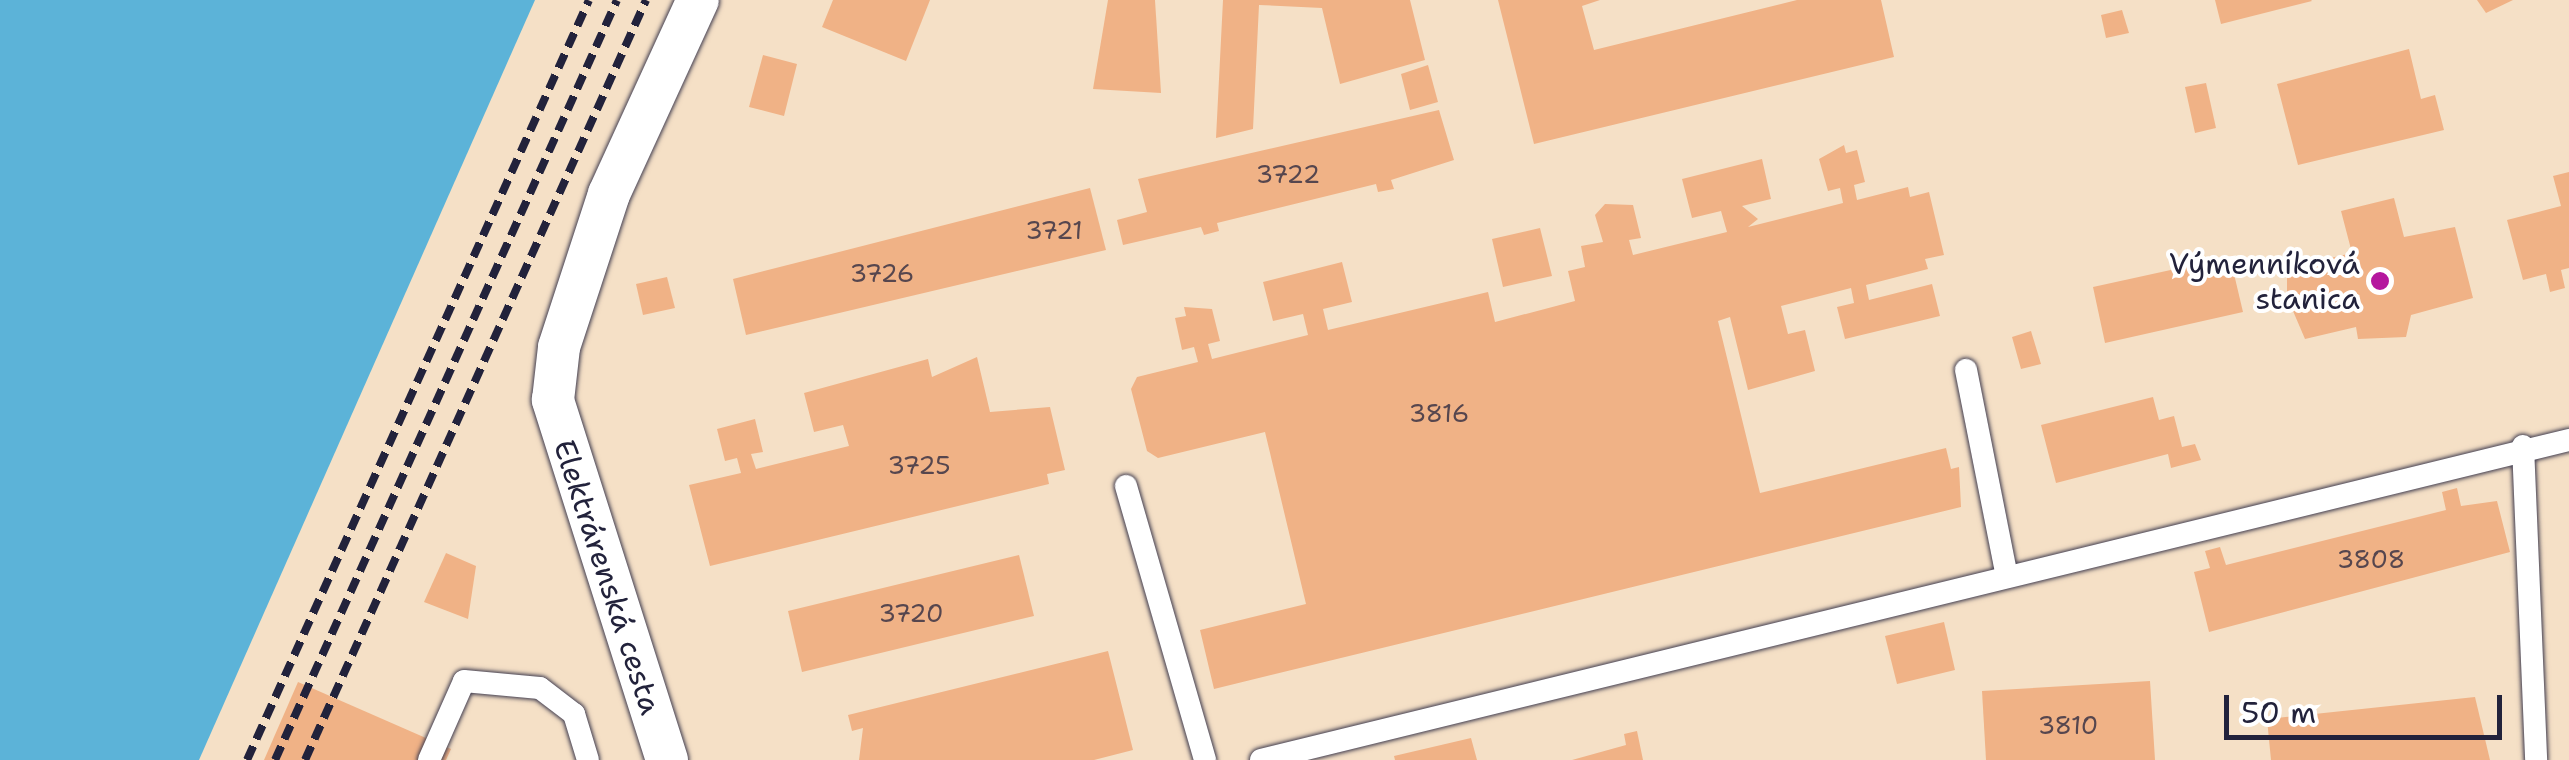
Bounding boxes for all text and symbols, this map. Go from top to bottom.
house number: 3722 [1256,159,1320,189]
house number: 3721 [1025,215,1083,245]
place label: Výmenníková stanica [2169,246,2360,316]
house number: 3726 [850,258,914,288]
marker: Výmenníková stanica [2369,270,2391,292]
house number: 3816 [1409,398,1469,428]
street label: Elektrárenská cesta [546,435,668,719]
house number: 3725 [887,450,951,480]
house number: 3808 [2337,544,2405,574]
house number: 3720 [879,598,943,628]
scale bar [2229,675,2506,737]
text: 50 m [2241,692,2316,733]
house number: 3810 [2038,710,2098,740]

